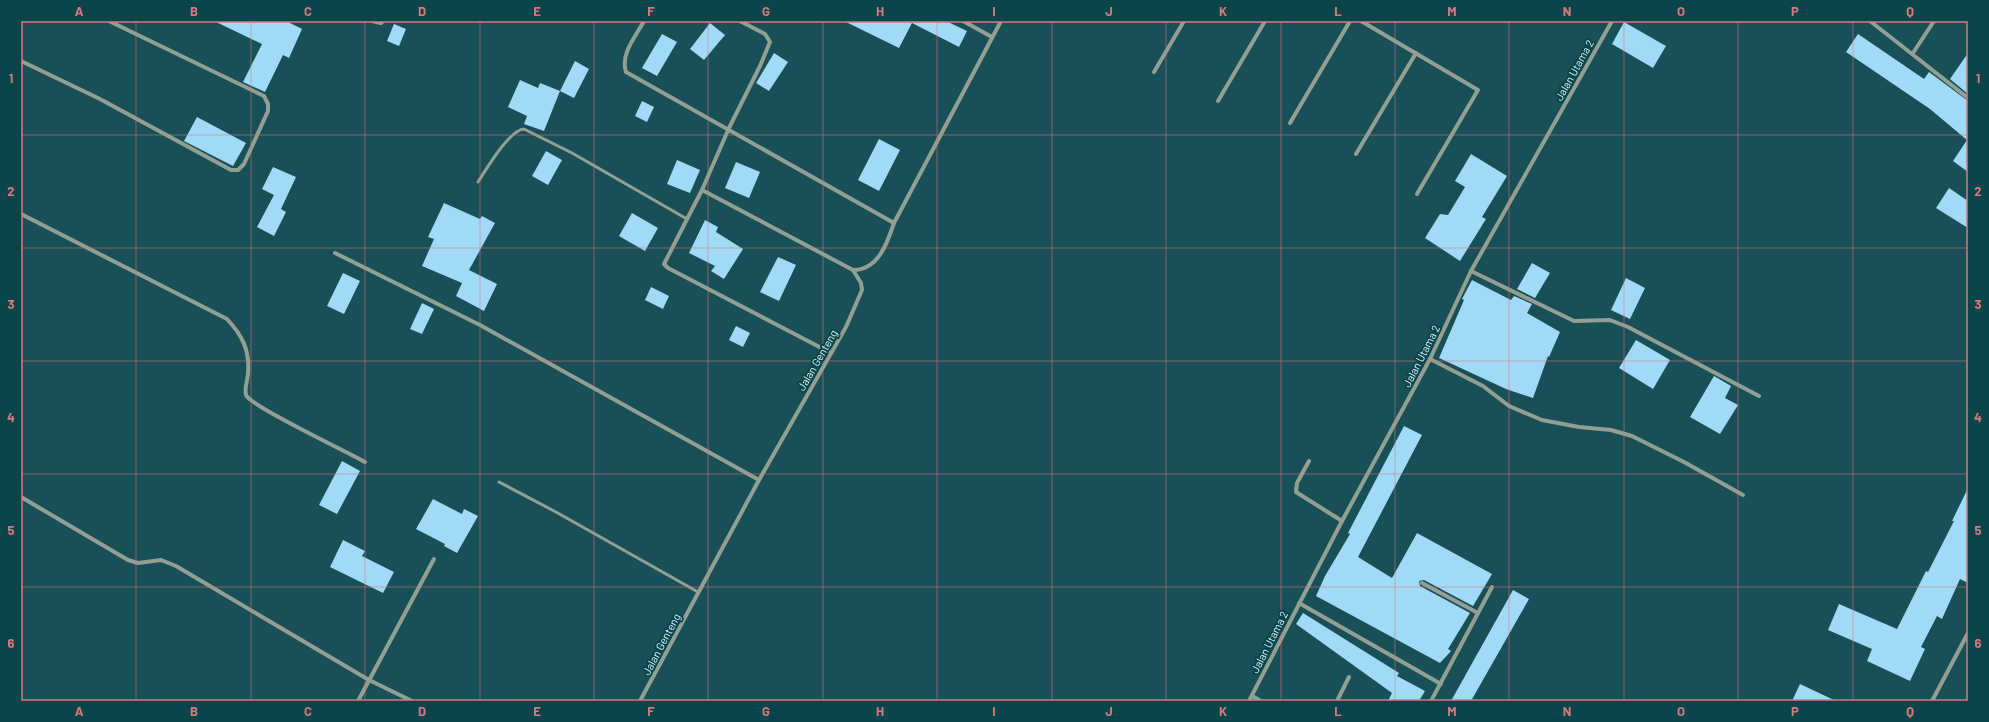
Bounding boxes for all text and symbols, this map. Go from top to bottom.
text: A [75,3,84,19]
text: B [190,3,198,19]
text: C [304,3,312,19]
text: D [418,3,426,19]
text: E [533,3,541,19]
text: F [647,3,655,19]
text: G [762,3,770,19]
text: H [876,3,884,19]
text: I [992,3,996,19]
text: J [1105,3,1113,19]
text: K [1219,3,1227,19]
text: L [1334,3,1342,19]
text: M [1447,3,1457,19]
text: N [1563,3,1571,19]
text: O [1677,3,1685,19]
text: P [1791,3,1799,19]
text: Q [1906,3,1914,19]
street label: Jalan Utama 2 [1552,37,1596,103]
text: 1 [9,70,13,86]
text: 1 [1976,70,1980,86]
text: 2 [7,183,15,199]
text: 2 [1974,183,1982,199]
text: 3 [7,296,15,312]
text: 3 [1974,296,1982,312]
street label: Jalan Utama 2 [1400,323,1442,389]
street label: Jalan Genteng [794,327,840,393]
text: 4 [7,409,15,425]
text: 4 [1974,409,1982,425]
text: 5 [7,522,15,538]
text: 5 [1974,522,1982,538]
street label: Jalan Utama 2 [1248,609,1290,675]
street label: Jalan Genteng [639,611,683,677]
text: 6 [8,635,15,651]
text: 6 [1975,635,1982,651]
text: A [75,703,84,719]
text: B [190,703,198,719]
text: C [304,703,312,719]
text: D [418,703,426,719]
text: E [533,703,541,719]
text: F [647,703,655,719]
text: G [762,703,770,719]
text: H [876,703,884,719]
text: I [992,703,996,719]
text: J [1105,703,1113,719]
text: K [1219,703,1227,719]
text: L [1334,703,1342,719]
text: M [1447,703,1457,719]
text: N [1563,703,1571,719]
text: O [1677,703,1685,719]
text: P [1791,703,1799,719]
text: Q [1906,703,1914,719]

